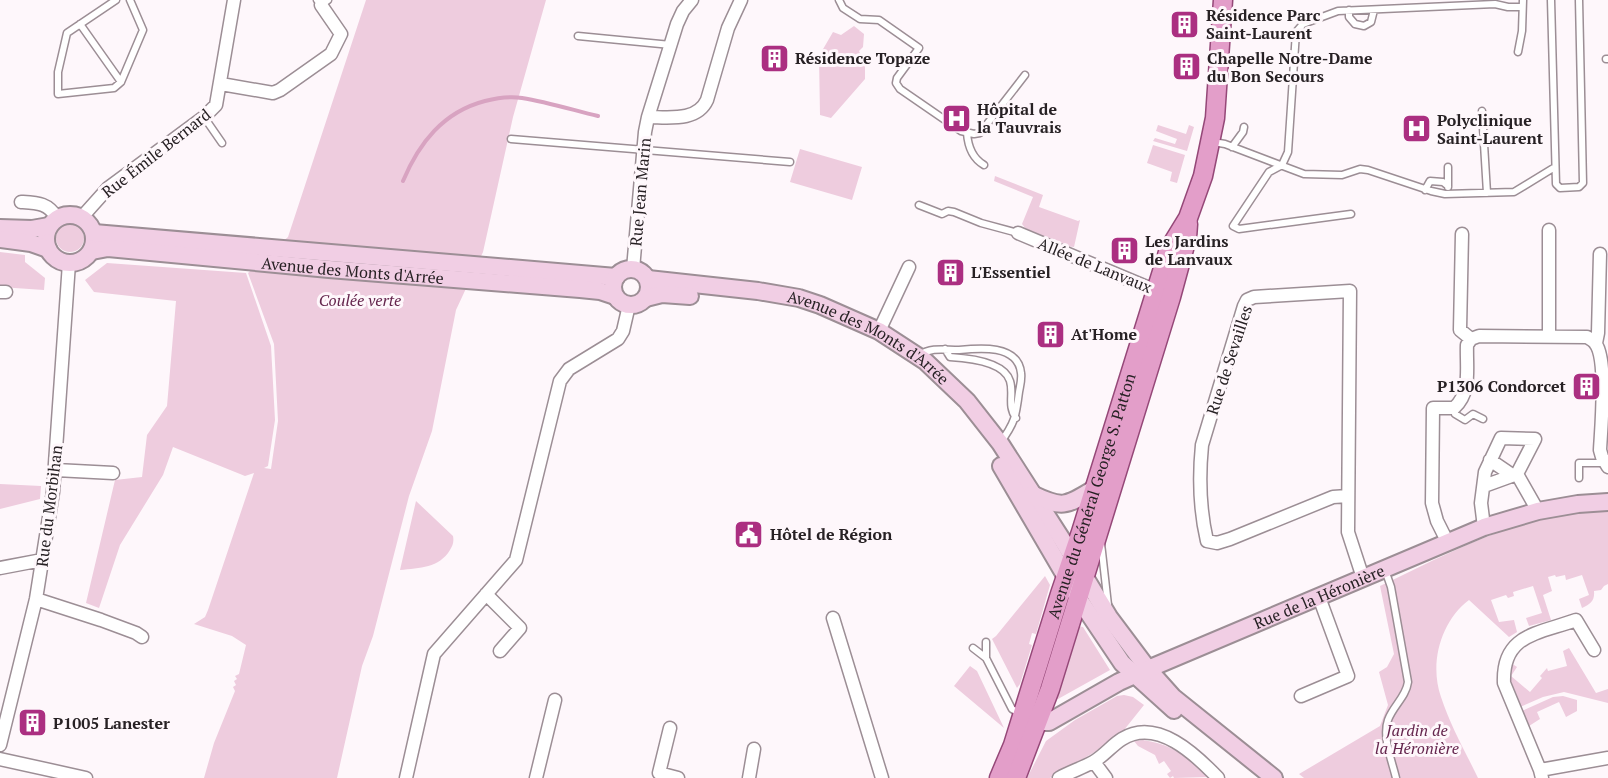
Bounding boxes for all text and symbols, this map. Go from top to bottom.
place label: Résidence Parc Saint-Laurent [1206,4,1321,44]
building icon: Résidence Parc Saint-Laurent [1169,8,1201,40]
building icon: Résidence Topaze [758,42,790,74]
place label: Résidence Topaze [795,47,931,69]
place label: Chapelle Notre-Dame du Bon Secours [1207,47,1373,87]
building icon: Chapelle Notre-Dame du Bon Secours [1170,51,1202,83]
place label: Hôpital de la Tauvrais [977,98,1062,138]
hospital icon: Hôpital de la Tauvrais [940,102,972,134]
street label: Rue Émile Bernard [97,103,215,202]
place label: Polyclinique Saint-Laurent [1437,109,1544,149]
hospital icon: Polyclinique Saint-Laurent [1400,113,1432,145]
street label: Rue Jean Marin [624,136,656,247]
place label: Les Jardins de Lanvaux [1145,230,1233,270]
street label: Allée de Lanvaux [1035,232,1156,298]
building icon: Les Jardins de Lanvaux [1108,234,1140,266]
street label: Avenue des Monts d'Arrée [261,252,445,289]
building icon: L'Essentiel [934,256,966,288]
place label: L'Essentiel [971,261,1051,283]
street label: Avenue des Monts d'Arrée [786,285,954,389]
park label: Coulée verte [319,289,401,311]
street label: Rue de Sevailles [1201,302,1257,418]
building icon: At'Home [1034,318,1066,350]
place label: At'Home [1071,323,1138,345]
street label: Avenue du Général George S. Patton [1042,370,1141,621]
building icon: P1306 Condorcet [1571,370,1603,402]
place label: P1306 Condorcet [1437,375,1567,397]
street label: Rue du Morbihan [31,443,67,568]
public building icon: Hôtel de Région [733,518,765,550]
place label: Hôtel de Région [770,523,893,545]
street label: Rue de la Héronière [1250,559,1388,634]
building icon: P1005 Lanester [16,707,48,739]
place label: P1005 Lanester [53,712,170,734]
park label: Jardin de la Héronière [1375,719,1459,759]

